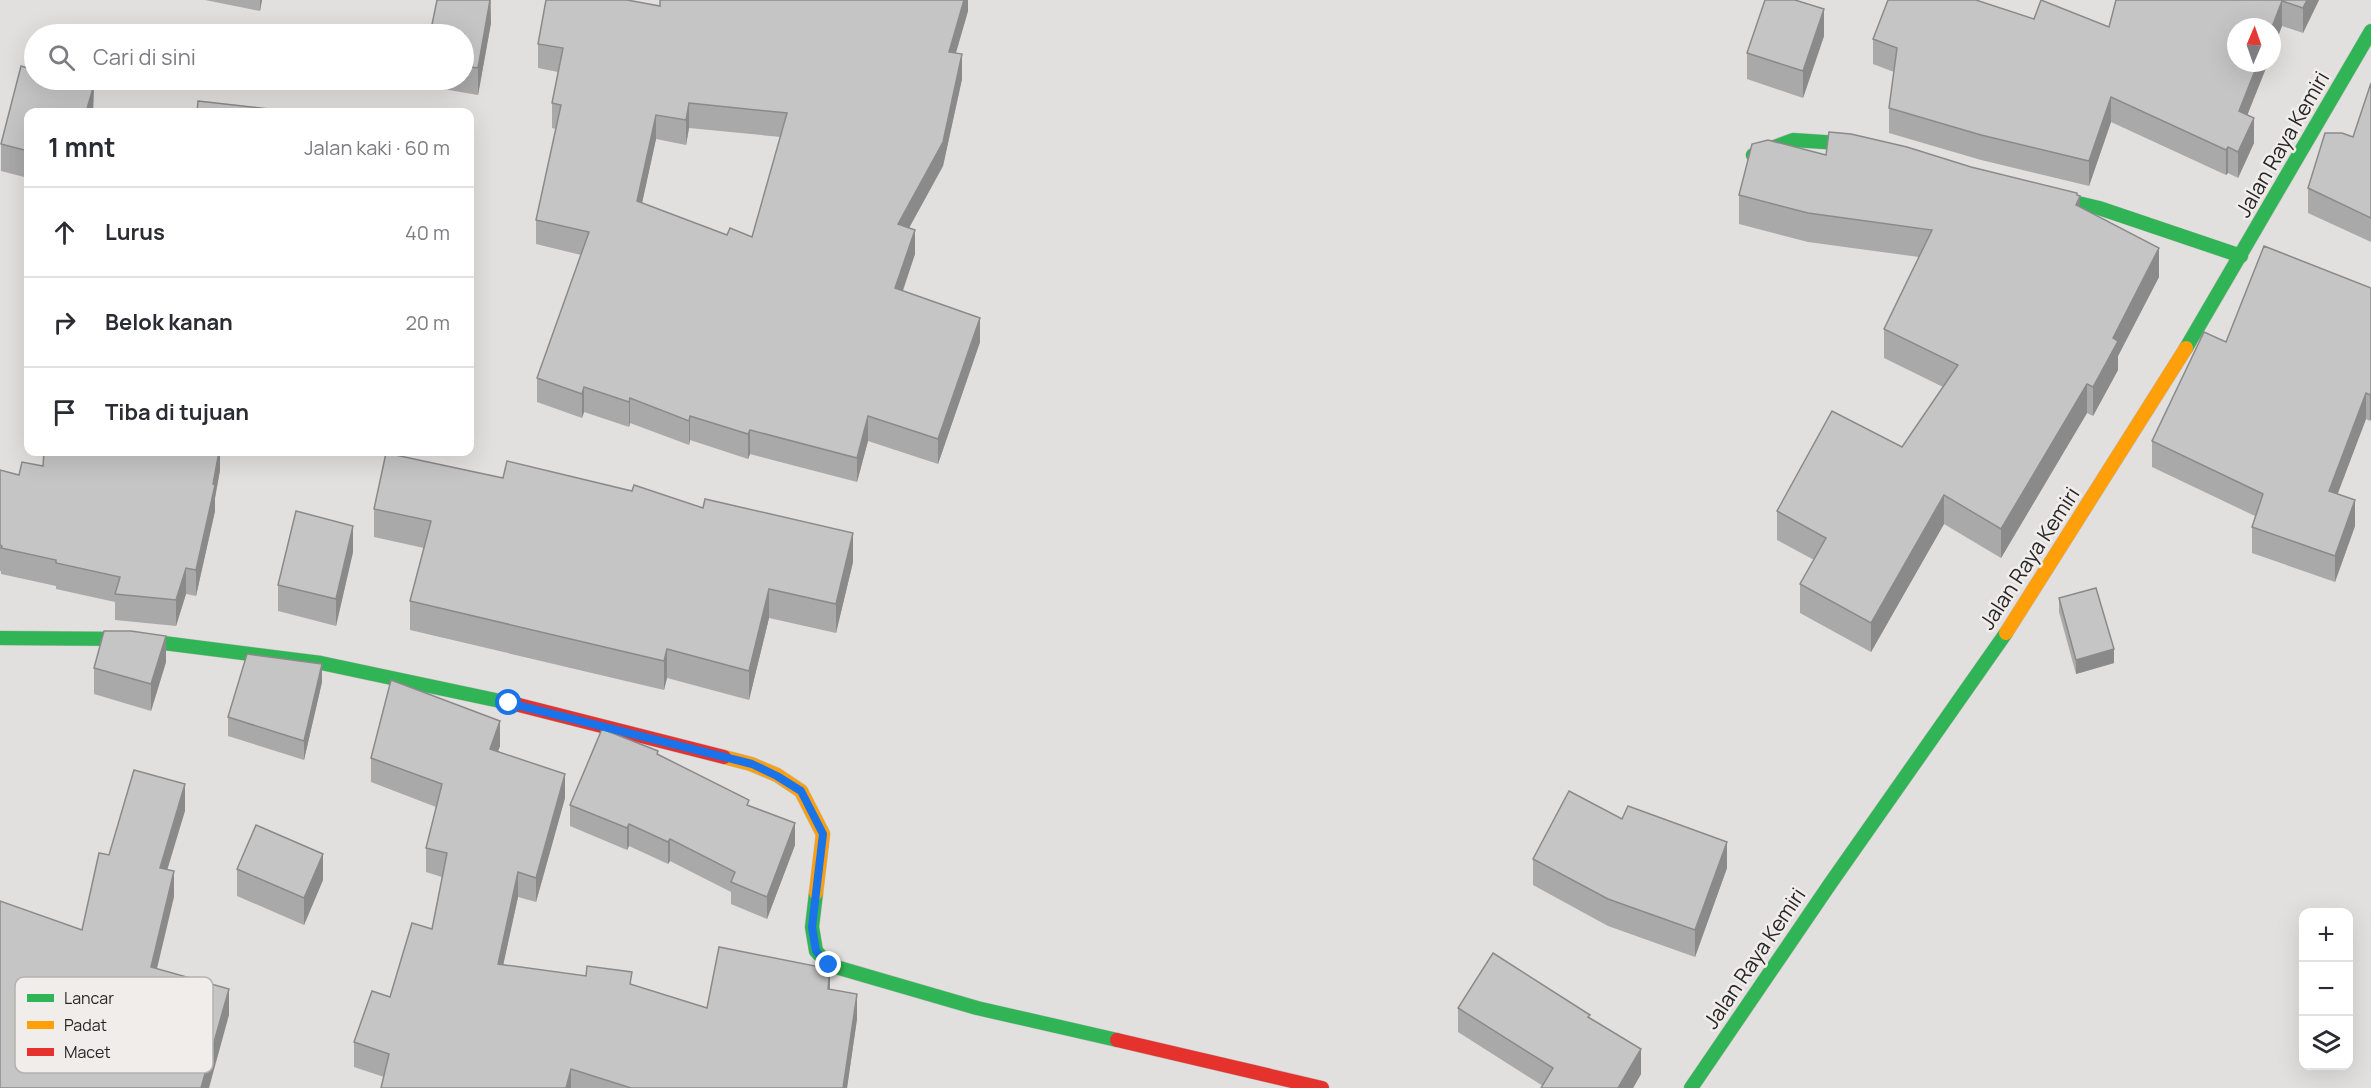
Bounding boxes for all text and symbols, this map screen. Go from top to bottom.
north arrow [2227,18,2281,72]
search box [24,24,474,90]
icon: search [45,41,78,74]
text: Cari di sini [93,42,196,72]
street label: Jalan Raya Kemiri [2229,66,2335,222]
text: 1 mnt [48,129,115,165]
text: Jalan kaki · 60 m [304,134,450,161]
icon: ahead [48,216,81,249]
text: Lurus [105,217,165,247]
text: 40 m [405,219,450,246]
icon: right [48,306,81,339]
text: Belok kanan [105,307,233,337]
text: 20 m [405,309,450,336]
icon: arrive [48,396,81,429]
text: Tiba di tujuan [105,397,249,427]
street label: Jalan Raya Kemiri [1973,482,2085,634]
route start [495,689,521,715]
street label: Jalan Raya Kemiri [1696,882,1812,1034]
map controls [2299,908,2353,1070]
button: + [2299,908,2353,962]
route end [815,951,841,977]
button: − [2299,962,2353,1016]
legend [15,977,213,1073]
text: Lancar [64,987,114,1009]
text: Padat [64,1014,107,1036]
button: layers [2299,1016,2353,1070]
text: Macet [64,1041,111,1063]

